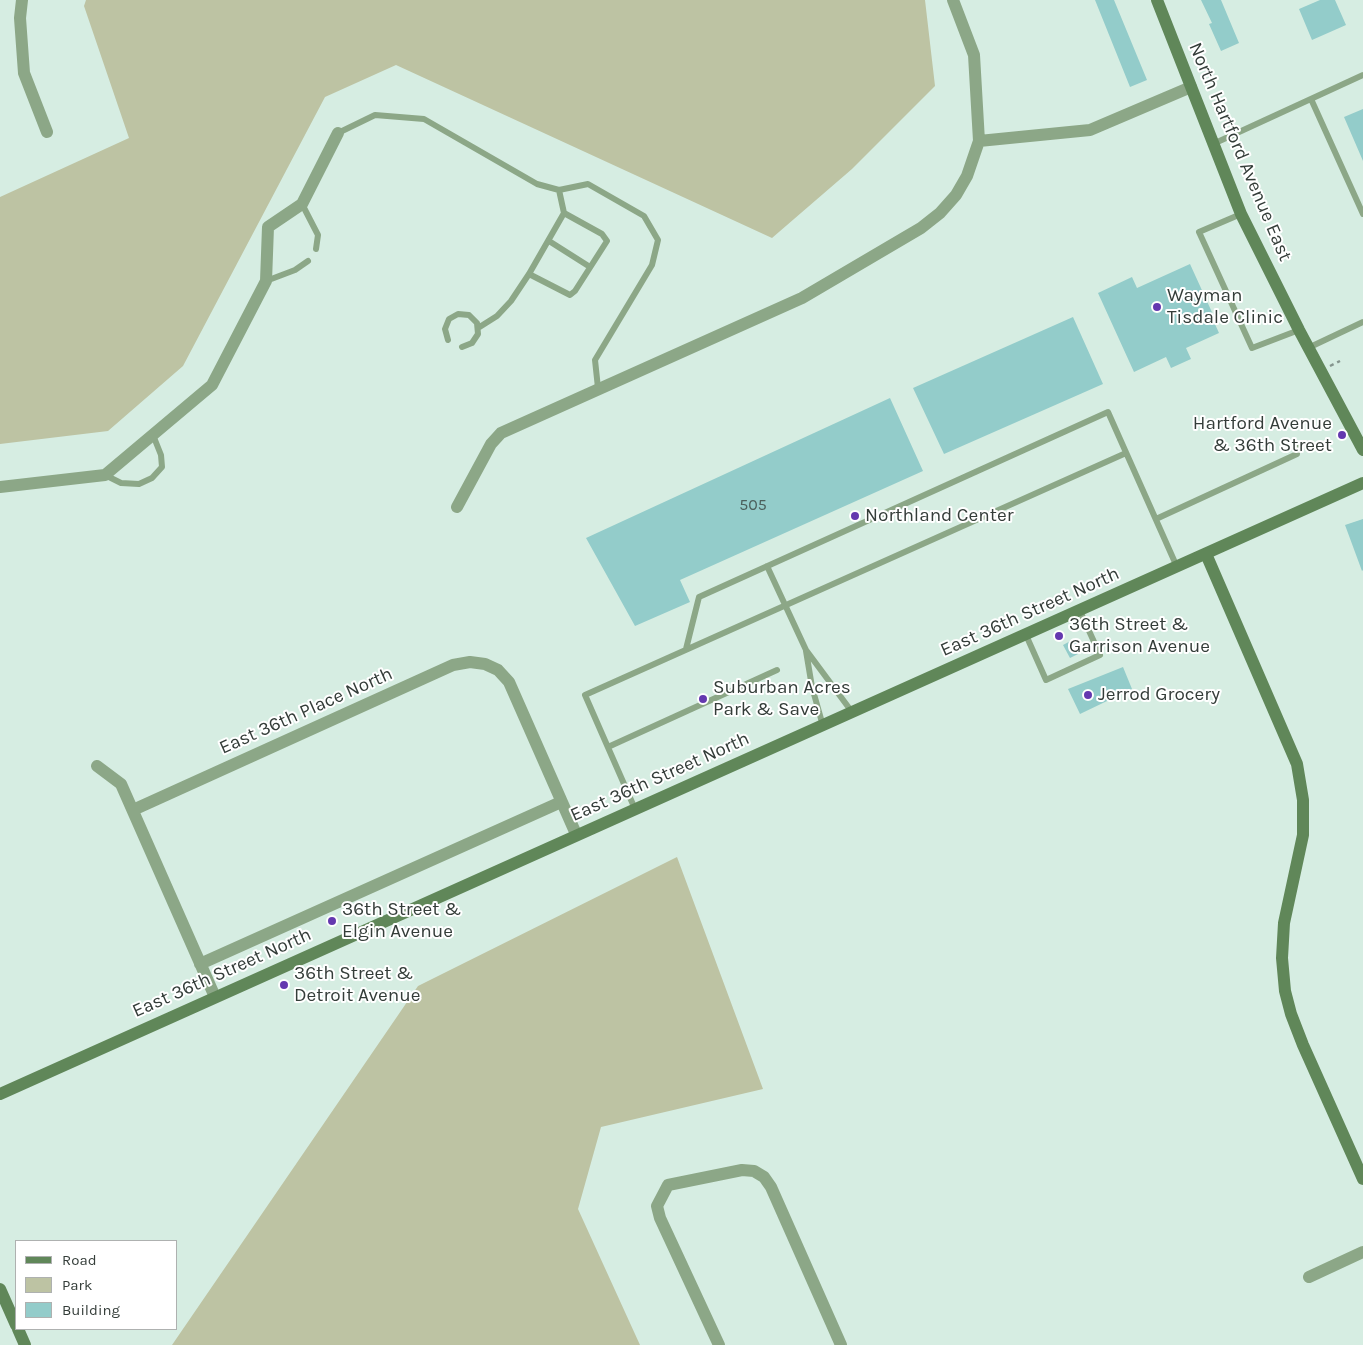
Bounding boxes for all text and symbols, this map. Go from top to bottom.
street label: North Hartford Avenue East [1184,39,1296,265]
place label: Wayman Tisdale Clinic [1167,285,1283,329]
marker: Wayman Tisdale Clinic [1151,301,1163,313]
place label: Hartford Avenue & 36th Street [1193,413,1332,457]
marker: Hartford Avenue & 36th Street [1336,429,1348,441]
house number: 505 [739,495,767,515]
place label: Northland Center [865,505,1014,527]
marker: Northland Center [849,510,861,522]
street label: East 36th Street North [937,562,1123,662]
place label: 36th Street & Garrison Avenue [1069,614,1210,658]
marker: 36th Street & Garrison Avenue [1053,630,1065,642]
street label: East 36th Place North [216,663,396,759]
place label: Suburban Acres Park & Save [713,677,851,721]
place label: Jerrod Grocery [1098,684,1220,706]
marker: Jerrod Grocery [1082,689,1094,701]
marker: Suburban Acres Park & Save [697,693,709,705]
street label: East 36th Street North [567,727,753,827]
place label: 36th Street & Elgin Avenue [342,899,461,943]
marker: 36th Street & Elgin Avenue [326,915,338,927]
street label: East 36th Street North [129,923,315,1023]
place label: 36th Street & Detroit Avenue [294,963,421,1007]
marker: 36th Street & Detroit Avenue [278,979,290,991]
legend [15,1240,178,1330]
text: Road [62,1251,97,1269]
text: Park [62,1276,92,1294]
text: Building [62,1301,120,1319]

